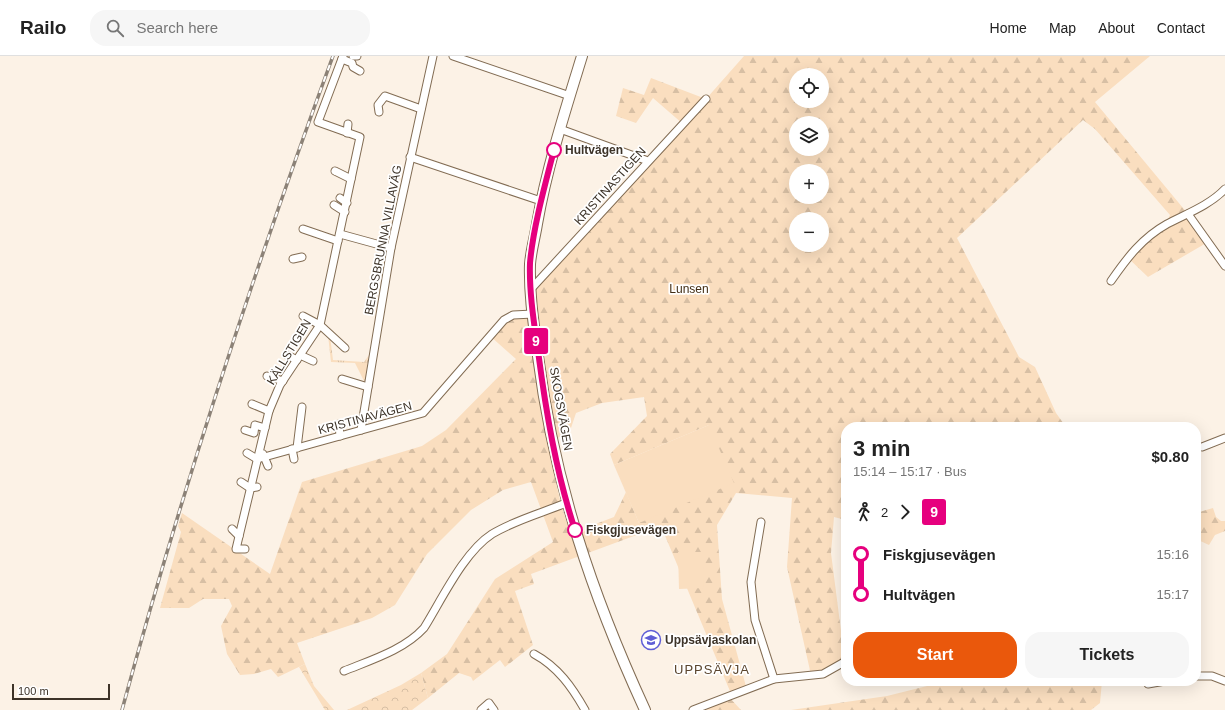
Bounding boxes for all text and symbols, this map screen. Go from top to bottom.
search box [90,10,370,46]
text: Railo [20,17,66,38]
icon: search [104,17,126,39]
text: Search here [136,19,218,36]
text: Home [990,20,1027,36]
text: Map [1049,20,1076,36]
text: About [1098,20,1135,36]
text: Contact [1157,20,1205,36]
map controls [789,68,829,252]
button: locate [789,68,829,108]
button: layers [789,116,829,156]
marker: Hultvägen [546,142,562,158]
place label: Hultvägen [565,143,623,157]
street label: KRISTINASTIGEN [571,144,649,228]
street label: BERGSBRUNNA VILLAVÄG [362,164,404,316]
button: + [789,164,829,204]
button: − [789,212,829,252]
park label: Lunsen [669,282,709,296]
street label: KÄLLSTIGEN [264,317,314,387]
line badge: 9 [523,328,549,354]
text: 9 [532,333,540,349]
street label: SKOGSVÄGEN [547,366,575,452]
street label: KRISTINAVÄGEN [317,399,413,437]
text: 3 min [853,436,910,461]
text: $0.80 [1151,448,1189,465]
text: 15:14 – 15:17 · Bus [853,464,966,479]
icon: walk [853,501,875,523]
icon: forward [894,501,916,523]
text: 9 [930,504,938,520]
text: 2 [881,505,888,520]
marker: Fiskgjusevägen [567,522,583,538]
place label: Fiskgjusevägen [586,523,676,537]
text: Fiskgjusevägen [883,546,996,563]
text: 15:16 [1156,547,1189,562]
text: Hultvägen [883,586,956,603]
text: 15:17 [1156,587,1189,602]
school or university icon: Uppsävjaskolan [640,629,662,651]
button: Start [853,632,1017,678]
button: Tickets [1025,632,1189,678]
place label: Uppsävjaskolan [665,633,756,647]
district label: UPPSÄVJA [674,662,750,677]
scale bar [12,682,110,701]
text: 100 m [18,685,49,697]

